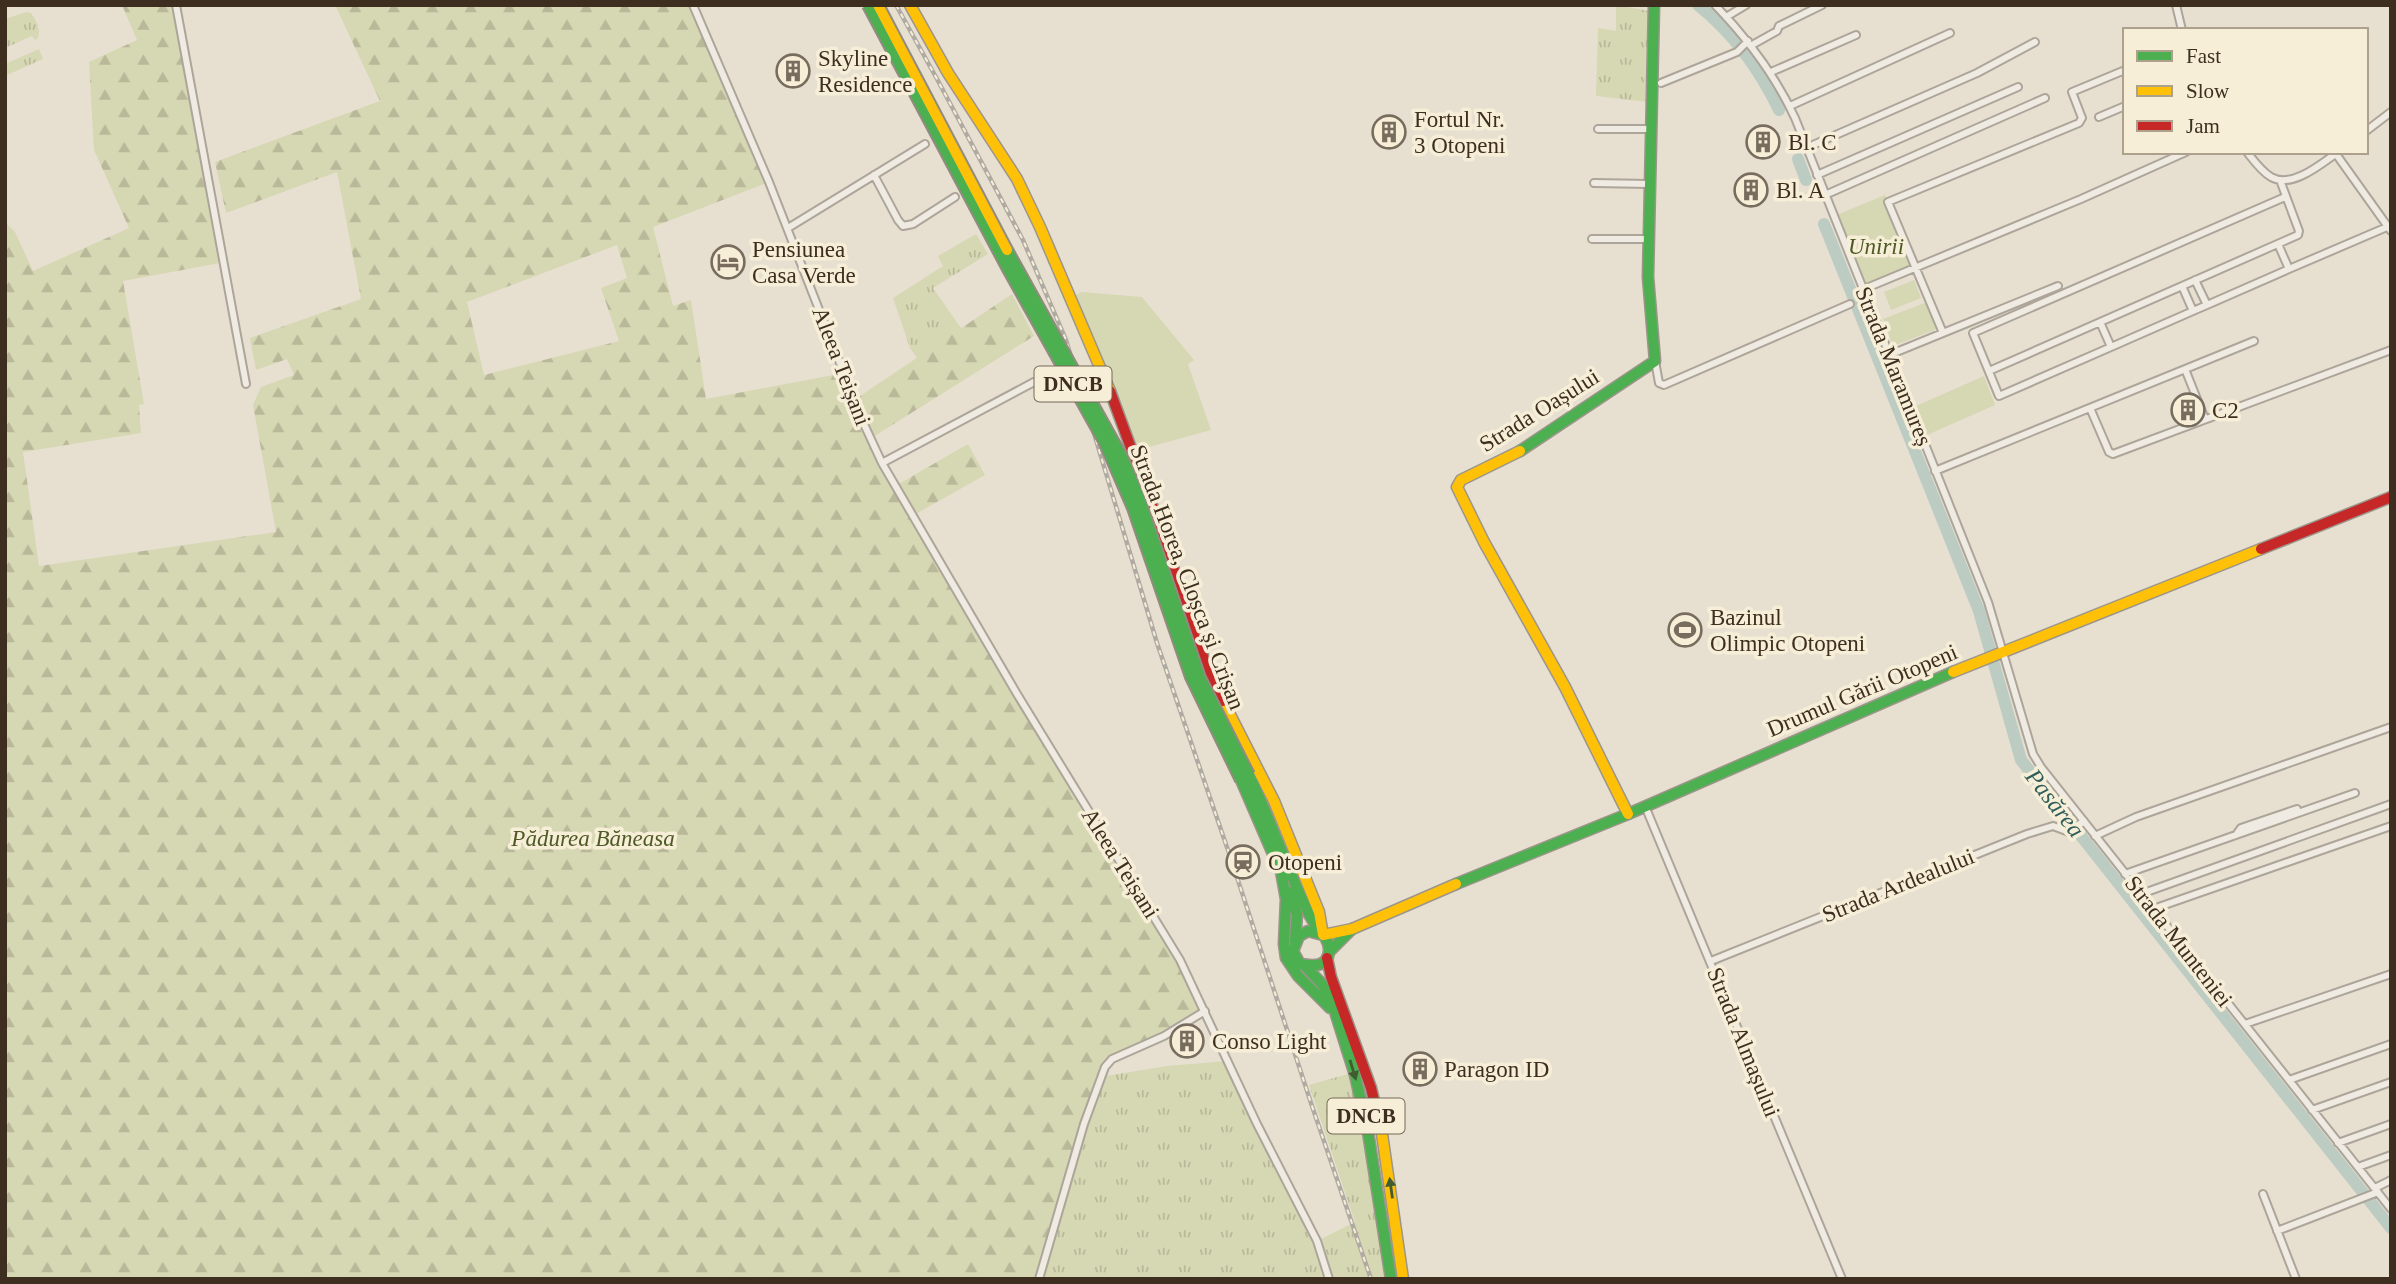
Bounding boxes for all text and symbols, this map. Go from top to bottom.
legend [2123,28,2368,154]
text: Fast [2186,44,2221,68]
place label: Skyline Residence [818,46,913,97]
building icon: Skyline Residence [774,52,812,90]
text: Slow [2186,79,2230,103]
place label: Fortul Nr. 3 Otopeni [1414,107,1505,158]
building icon: Fortul Nr. 3 Otopeni [1370,113,1408,151]
text: Jam [2186,114,2220,138]
building icon: Bl. C [1744,123,1782,161]
place label: Bl. C [1788,130,1837,155]
building icon: Bl. A [1732,171,1770,209]
place label: Bl. A [1776,178,1825,203]
park label: Unirii [1848,234,1904,259]
place label: Pensiunea Casa Verde [752,237,856,288]
hotel icon: Pensiunea Casa Verde [709,243,747,281]
street label: Strada Maramureș [1850,283,1937,449]
street label: Aleea Teișani [807,303,876,429]
street label: Strada Oașului [1475,364,1604,457]
road number: DNCB [1034,366,1112,402]
building icon: C2 [2169,391,2207,429]
place label: C2 [2212,398,2239,423]
street label: Strada Horea, Cloșca și Crișan [1125,441,1250,714]
place label: Bazinul Olimpic Otopeni [1710,605,1865,656]
sports icon: Bazinul Olimpic Otopeni [1666,611,1704,649]
street label: Drumul Gării Otopeni [1763,639,1961,742]
water label: Pasărea [2020,763,2090,842]
street label: Aleea Teișani [1077,804,1164,923]
park label: Pădurea Băneasa [510,826,675,851]
station icon: Otopeni [1224,843,1262,881]
street label: Strada Ardealului [1819,844,1978,927]
place label: Otopeni [1268,850,1342,875]
street label: Strada Munteniei [2120,871,2237,1012]
street label: Strada Almașului [1702,964,1785,1121]
building icon: Conso Light [1168,1022,1206,1060]
place label: Conso Light [1212,1029,1327,1054]
building icon: Paragon ID [1401,1050,1439,1088]
place label: Paragon ID [1444,1057,1549,1082]
one-way arrow [1349,1060,1359,1081]
road number: DNCB [1328,1098,1404,1134]
one-way arrow [1385,1177,1396,1199]

